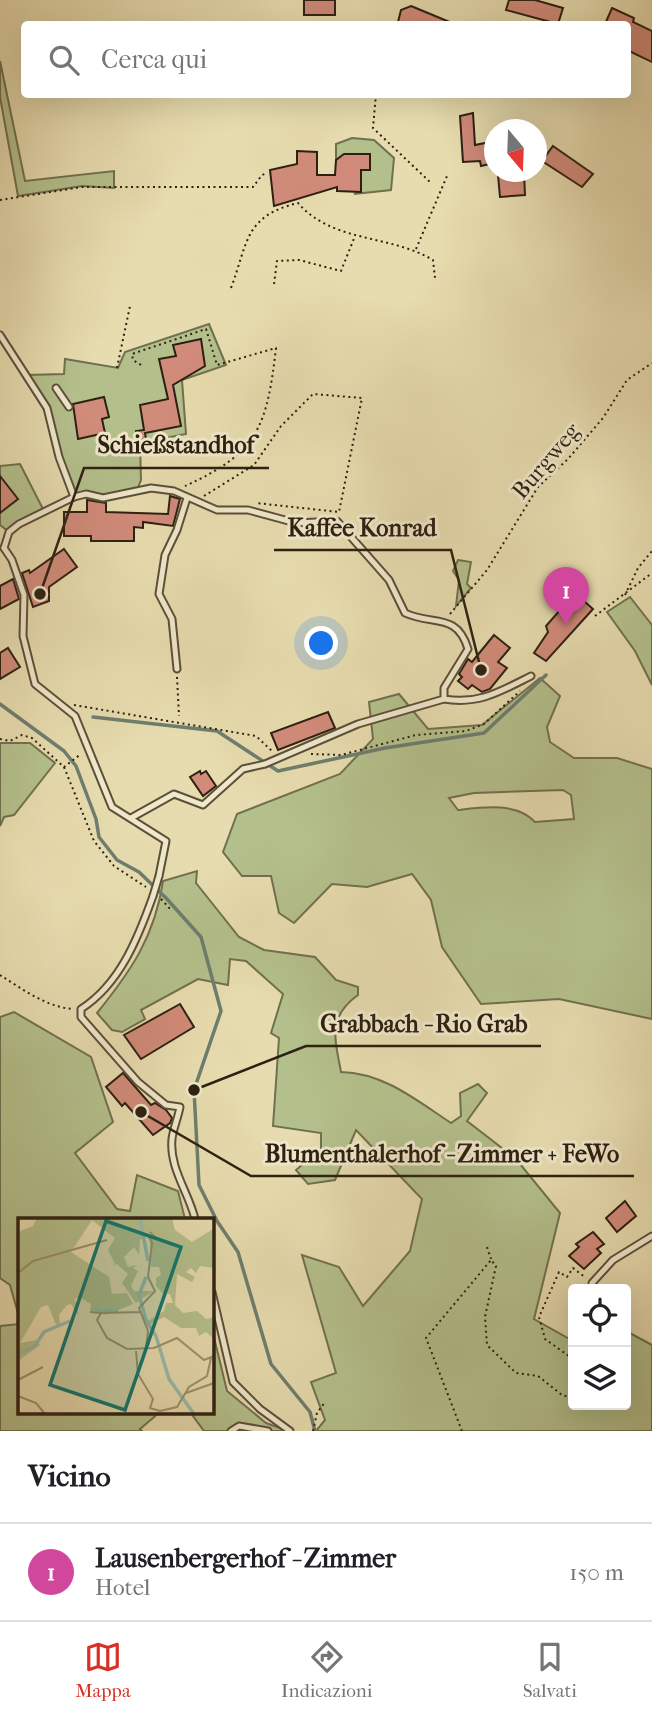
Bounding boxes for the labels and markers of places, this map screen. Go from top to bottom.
callout: Schießstandhof [84,423,269,468]
callout: Kaffee Konrad [274,505,451,550]
pin: 1 [543,567,589,625]
callout: Grabbach - Rio Grab [306,1001,541,1046]
callout: Blumenthalerhof - Zimmer + FeWo [251,1131,634,1176]

